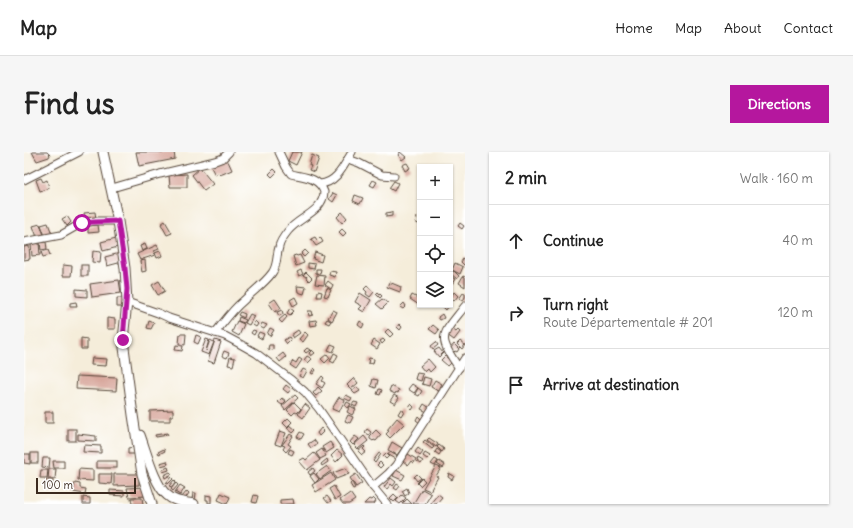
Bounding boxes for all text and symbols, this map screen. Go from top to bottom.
text: Map [20,16,57,40]
text: Home [615,19,653,37]
text: Map [675,19,702,37]
text: About [724,19,762,37]
text: Contact [784,19,833,37]
button: Directions [730,85,829,123]
text: Find us [24,86,115,122]
map controls [417,164,453,308]
button: + [417,164,453,200]
text: 2 min [505,167,547,189]
text: Walk · 160 m [740,170,813,187]
button: − [417,200,453,236]
route start [73,214,91,232]
icon: ahead [505,230,527,252]
text: Continue [543,231,604,250]
text: 40 m [782,232,813,249]
button: locate [417,236,453,272]
button: layers [417,272,453,308]
text: Turn right [543,295,608,314]
icon: right [505,302,527,324]
text: 120 m [778,304,813,321]
text: Route Départementale # 201 [543,314,713,331]
route end [114,331,132,349]
icon: arrive [505,374,527,396]
text: Arrive at destination [543,375,679,394]
scale bar [36,476,136,495]
text: 100 m [42,478,73,492]

